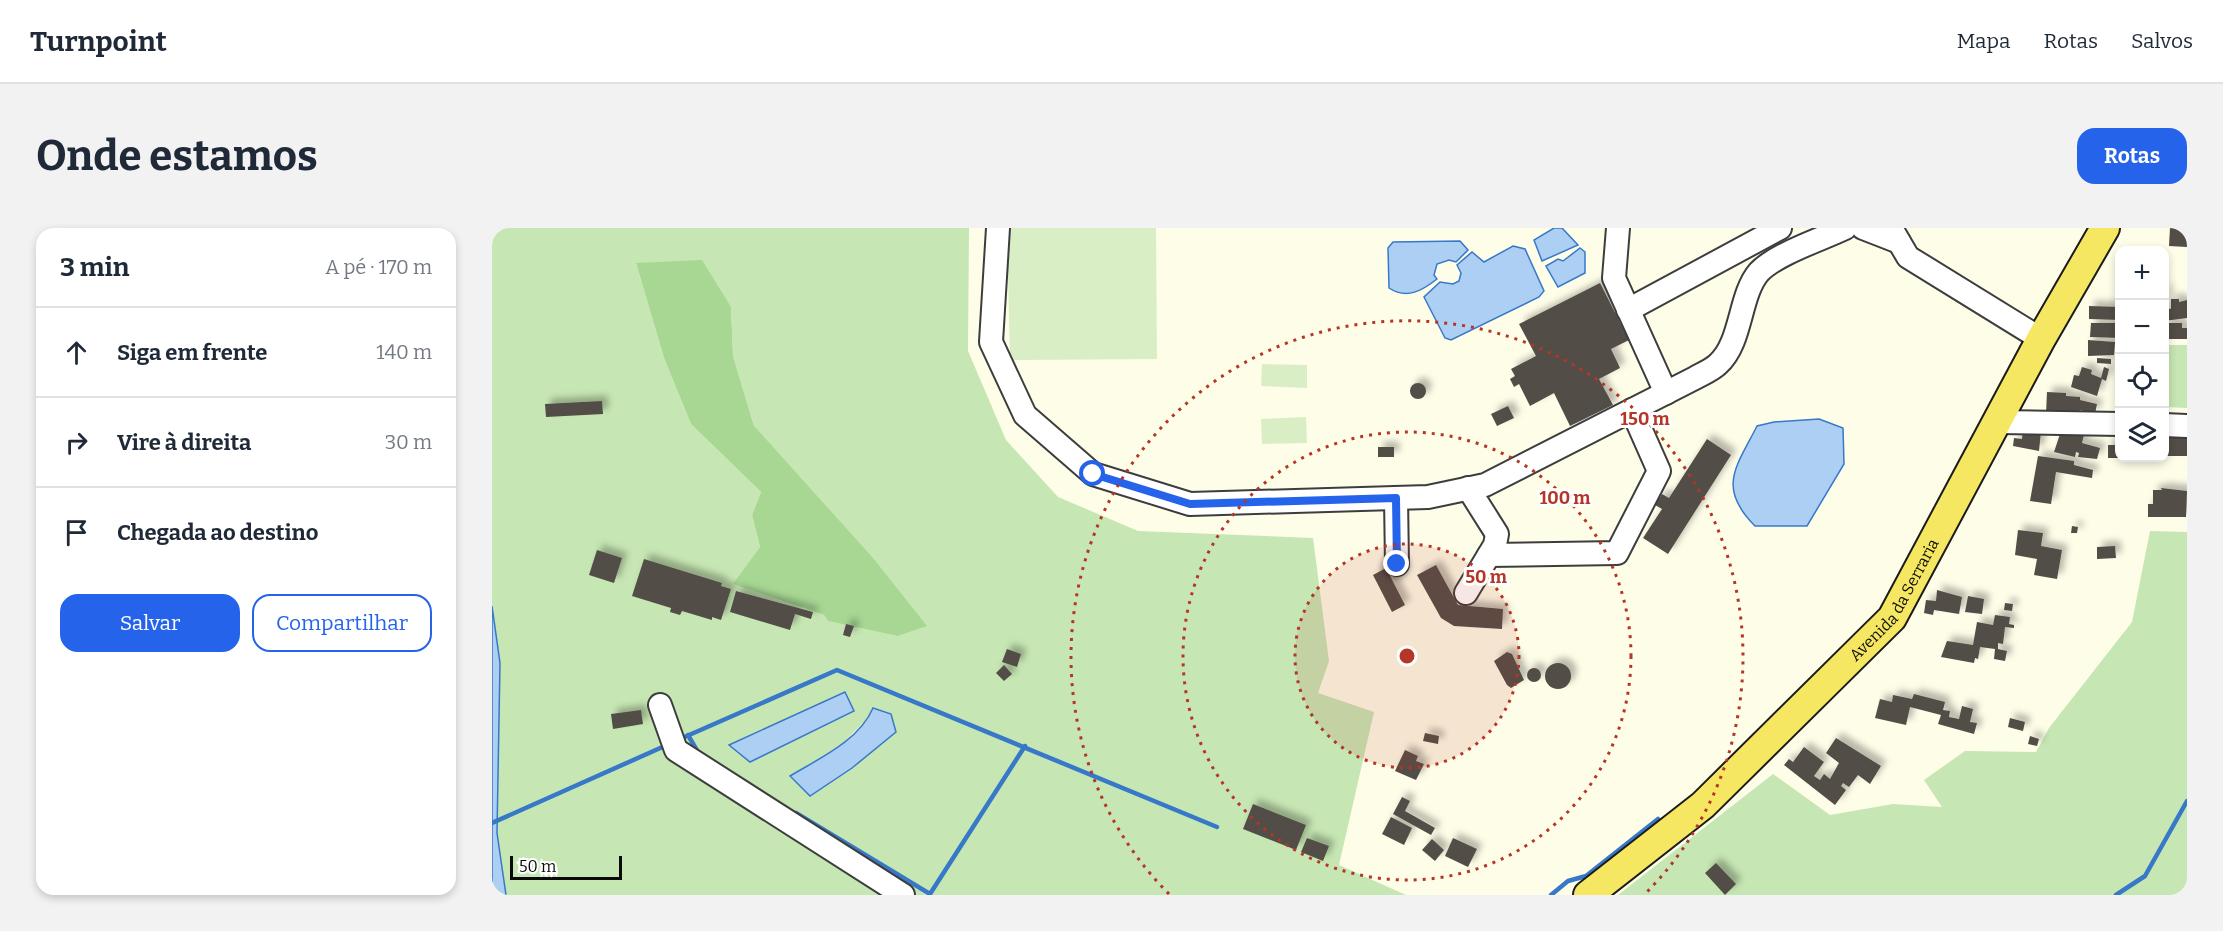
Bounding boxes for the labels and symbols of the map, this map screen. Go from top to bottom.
text: 150 m [1620,408,1670,430]
route start [1079,460,1105,486]
text: 100 m [1539,487,1591,509]
street label: Avenida da Serraria [1845,535,1943,665]
route end [1383,550,1409,576]
text: 50 m [1465,566,1507,588]
centre of rings [1397,646,1417,666]
scale bar [510,853,622,880]

